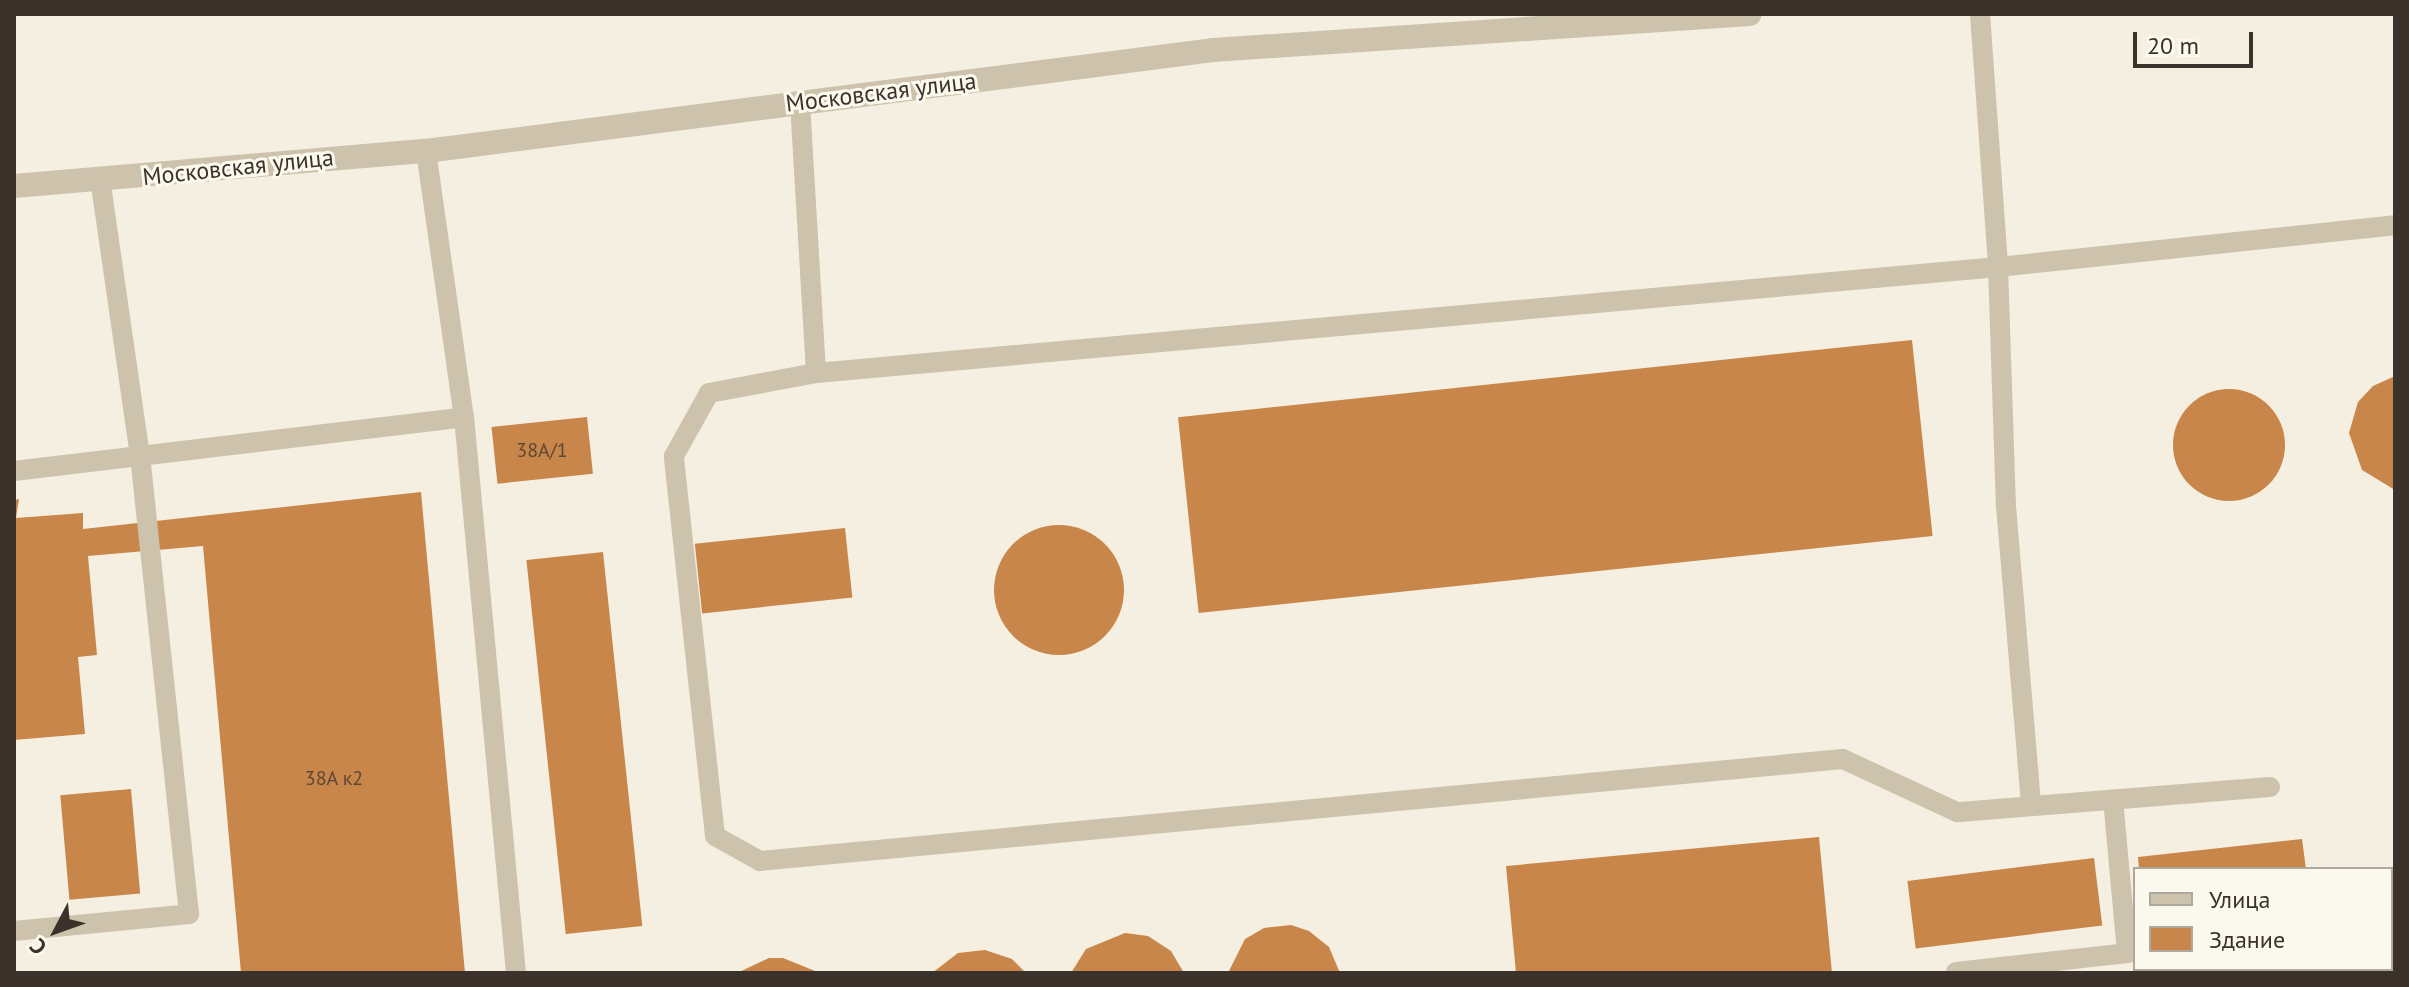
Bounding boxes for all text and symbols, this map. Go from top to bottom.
scale bar [2137,16,2257,66]
text: 20 m [2147,30,2199,61]
street label: Московская улица [784,66,978,118]
street label: Московская улица [141,143,335,191]
house number: 38А/1 [516,438,568,462]
house number: 38А к2 [304,766,364,790]
legend [2133,867,2393,971]
text: Улица [2209,884,2270,915]
north arrow [16,891,96,971]
text: Здание [2209,924,2285,955]
text: С [23,933,52,961]

